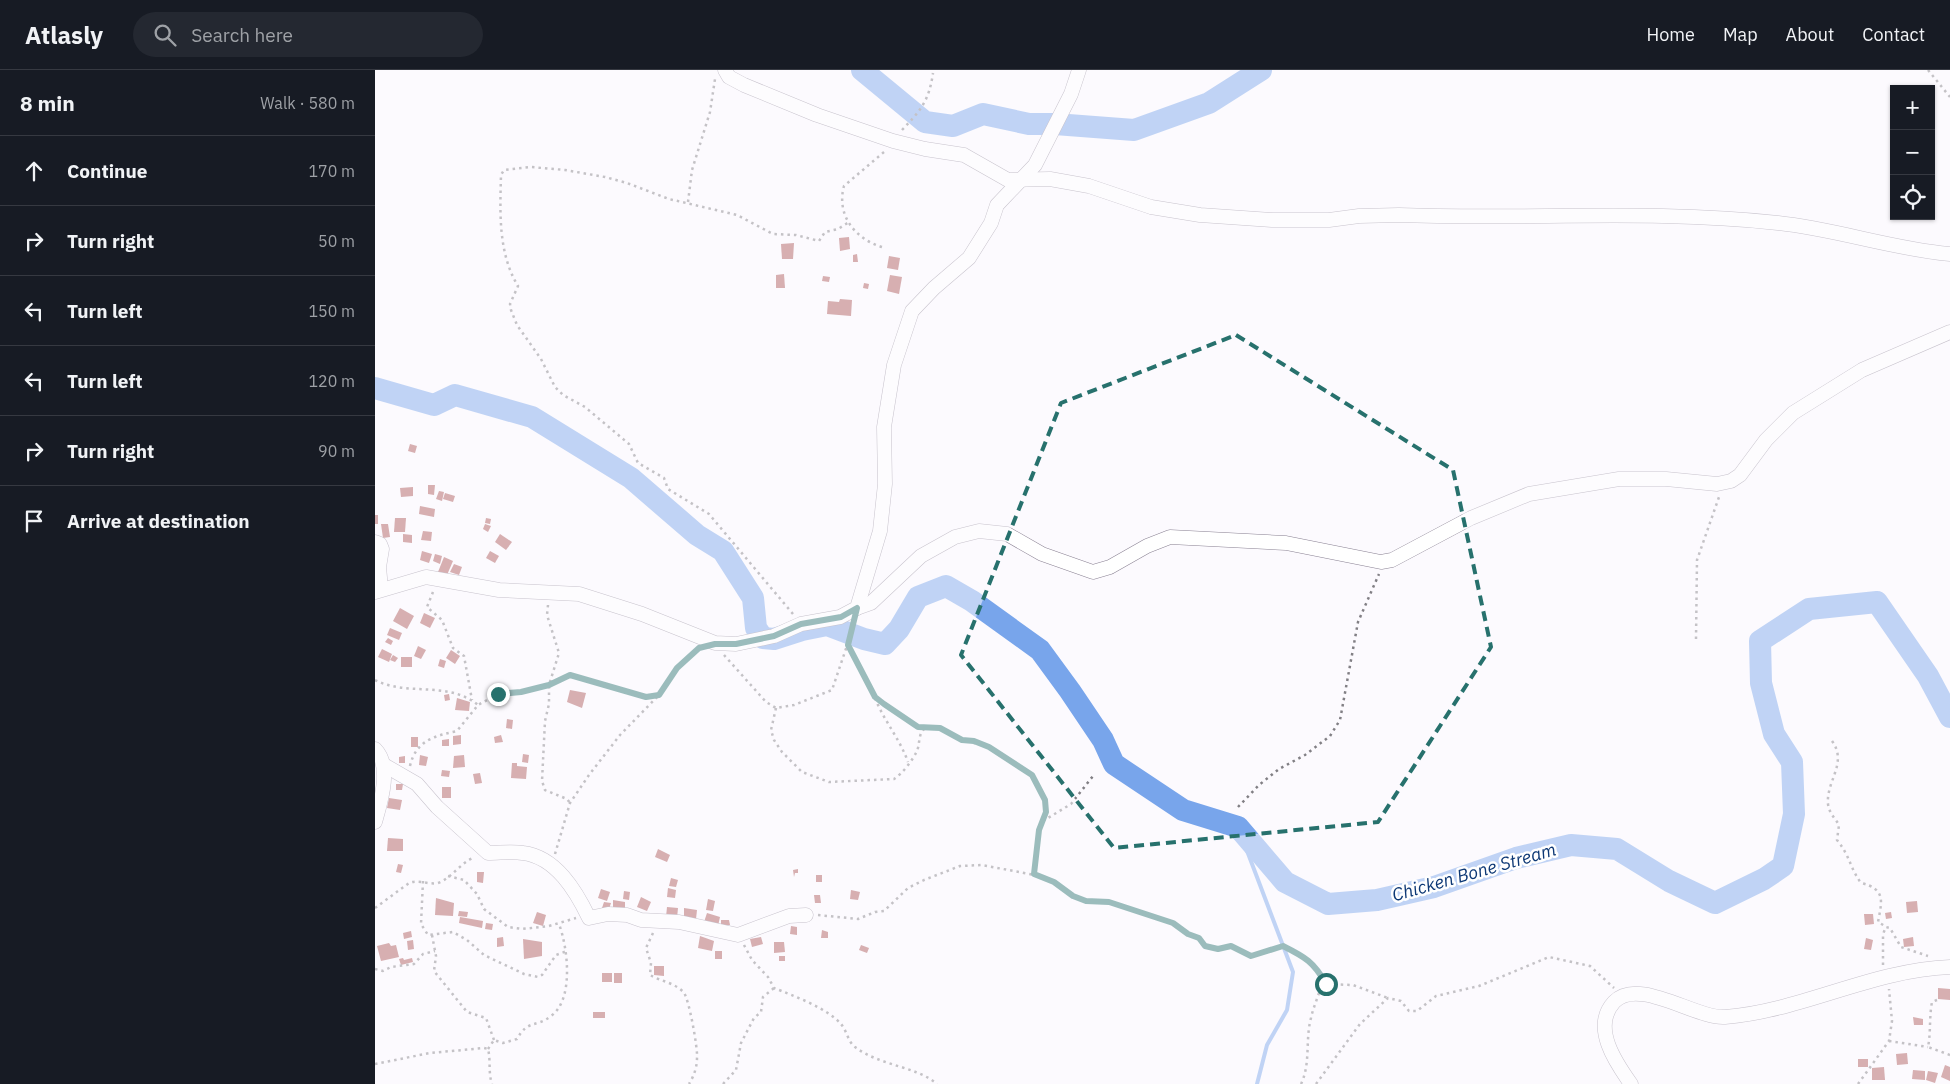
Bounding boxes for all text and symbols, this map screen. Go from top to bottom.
search box [133,12,483,57]
text: Atlasly [25,19,103,51]
icon: search [151,21,179,49]
text: Search here [191,23,293,47]
text: Home [1647,23,1695,46]
text: Map [1723,23,1758,46]
text: About [1786,23,1834,46]
text: Contact [1862,23,1925,46]
map controls [1890,85,1935,220]
button: + [1890,85,1935,130]
text: 8 min [20,89,75,117]
text: Walk · 580 m [260,93,355,113]
button: − [1890,130,1935,175]
icon: ahead [20,157,48,185]
text: Continue [67,159,147,183]
text: 170 m [308,161,355,181]
button: locate [1890,175,1935,220]
icon: right [20,227,48,255]
text: Turn right [67,229,154,253]
text: 50 m [318,231,355,251]
icon: left [20,297,48,325]
text: Turn left [67,299,143,323]
text: 150 m [308,301,355,321]
icon: left [20,367,48,395]
text: Turn left [67,369,143,393]
text: 120 m [308,371,355,391]
icon: right [20,437,48,465]
text: Turn right [67,439,154,463]
text: 90 m [318,441,355,461]
icon: arrive [20,507,48,535]
text: Arrive at destination [67,509,250,533]
route end [487,683,510,706]
water label: Chicken Bone Stream [1389,838,1559,906]
route start [1315,973,1338,996]

